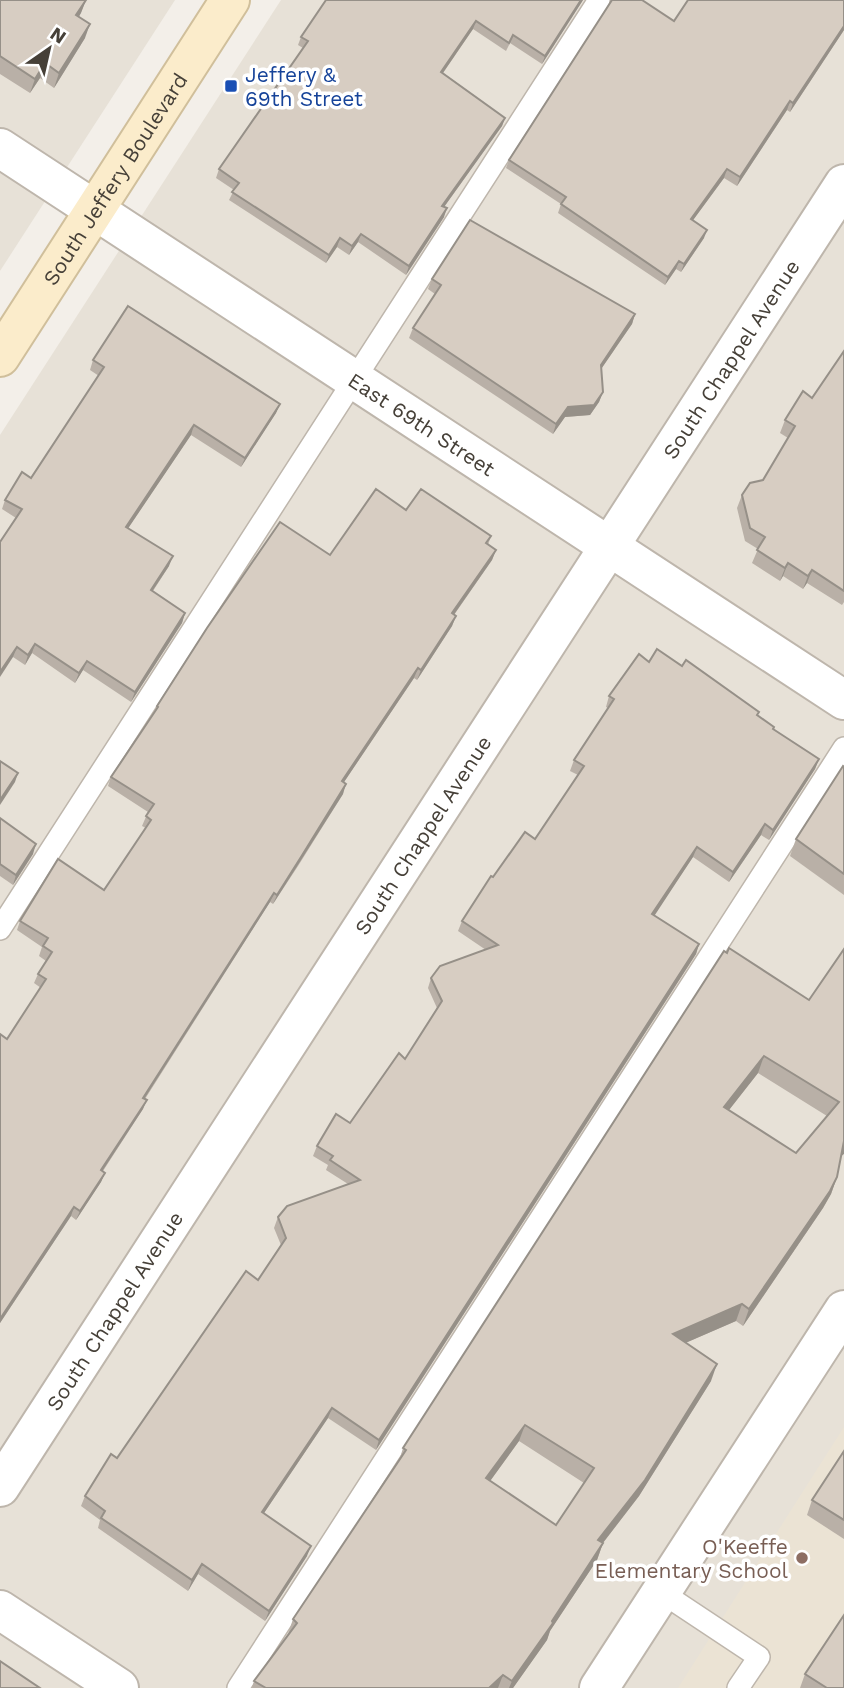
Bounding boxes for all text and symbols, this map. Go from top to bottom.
north arrow [14,14,84,84]
text: N [46,22,70,49]
place label: Jeffery & 69th Street [245,62,363,111]
street label: South Jeffery Boulevard [37,68,192,289]
marker: Jeffery & 69th Street [223,78,239,94]
street label: South Chappel Avenue [657,255,804,463]
street label: East 69th Street [344,367,500,481]
street label: South Chappel Avenue [349,731,496,939]
street label: South Chappel Avenue [41,1207,188,1415]
place label: O'Keeffe Elementary School [595,1534,789,1583]
marker: O'Keeffe Elementary School [794,1550,810,1566]

